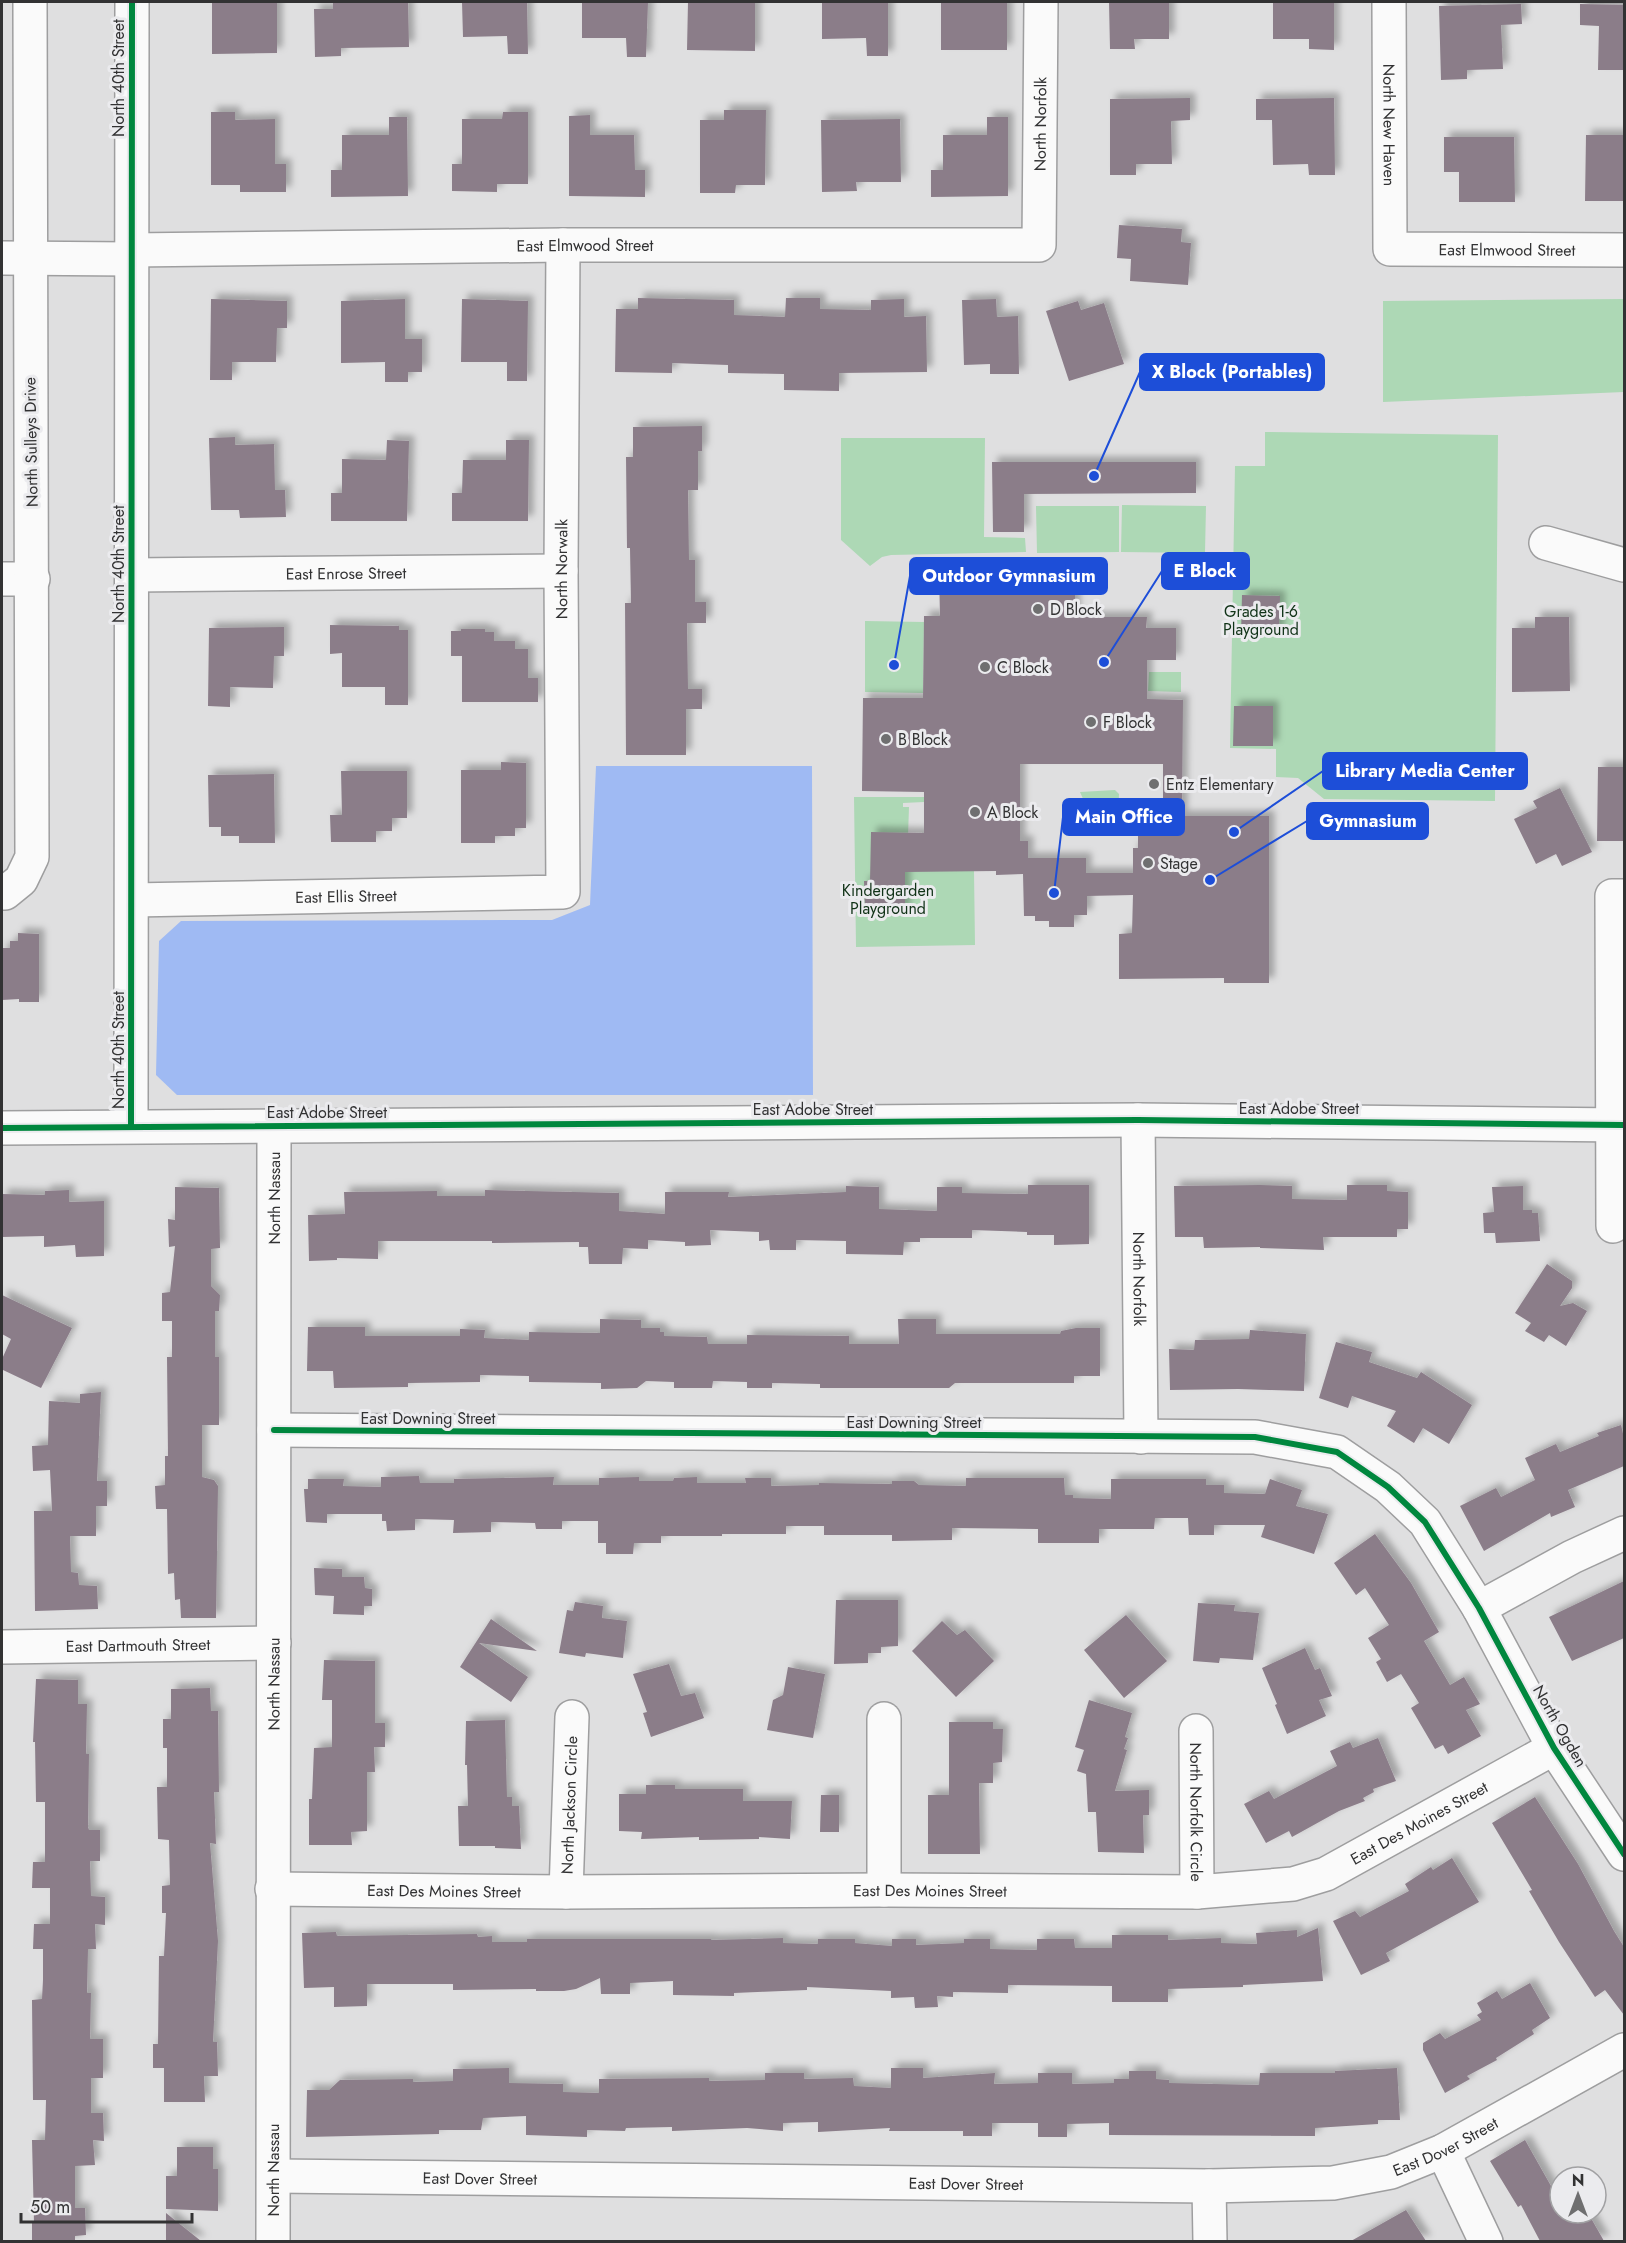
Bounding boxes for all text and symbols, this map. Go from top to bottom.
street label: North 40th Street [107,19,130,137]
street label: North New Haven [1378,64,1401,186]
street label: North Norfolk [1028,76,1052,171]
street label: East Elmwood Street [516,234,654,257]
street label: East Elmwood Street [1439,238,1576,261]
callout: X Block (Portables) [1140,354,1324,390]
text: X Block (Portables) [1152,359,1312,385]
street label: North Sulleys Drive [18,377,44,507]
street label: North 40th Street [107,505,130,623]
street label: North Norwalk [549,518,573,619]
callout: E Block [1162,553,1249,589]
callout: Outdoor Gymnasium [910,558,1107,594]
text: E Block [1174,558,1237,584]
street label: East Enrose Street [286,561,407,585]
text: Outdoor Gymnasium [922,563,1096,589]
place label: D Block [1050,598,1103,621]
park label: Grades 1-6 Playground [1223,600,1299,641]
marker: D Block [1031,602,1045,616]
place label: C Block [997,656,1050,679]
marker: C Block [978,660,992,674]
place label: F Block [1103,711,1153,734]
marker: F Block [1084,715,1098,729]
place label: B Block [898,728,949,751]
marker: B Block [879,732,893,746]
callout: Library Media Center [1323,753,1527,789]
text: Library Media Center [1335,758,1515,784]
place label: Entz Elementary [1166,773,1275,796]
marker: Entz Elementary [1147,777,1161,791]
callout: Main Office [1063,799,1184,835]
place label: A Block [987,801,1039,824]
callout: Gymnasium [1307,803,1428,839]
text: Main Office [1075,804,1173,830]
marker: A Block [968,805,982,819]
text: Gymnasium [1319,808,1417,834]
place label: Stage [1160,852,1198,875]
marker: Stage [1141,856,1155,870]
park label: Kindergarden Playground [842,879,934,920]
street label: East Ellis Street [295,884,397,908]
street label: North 40th Street [107,991,130,1109]
street label: East Adobe Street [1239,1097,1359,1120]
street label: East Adobe Street [753,1098,873,1121]
street label: East Adobe Street [267,1101,387,1124]
street label: North Nassau [262,1152,285,1244]
street label: North Norfolk [1128,1232,1151,1327]
street label: East Downing Street [361,1407,496,1430]
street label: East Downing Street [847,1411,982,1434]
street label: East Dartmouth Street [66,1632,211,1658]
street label: North Nassau [262,1638,285,1730]
street label: North Ogden [1527,1681,1593,1771]
street label: North Jackson Circle [555,1736,583,1875]
street label: North Norfolk Circle [1185,1742,1208,1882]
street label: East Des Moines Street [1346,1775,1492,1870]
street label: East Des Moines Street [367,1878,521,1903]
street label: East Des Moines Street [853,1878,1007,1902]
street label: East Dover Street [1389,2111,1502,2182]
street label: North Nassau [262,2124,285,2216]
north arrow [1548,2165,1608,2225]
street label: East Dover Street [423,2166,538,2190]
text: N [1572,2169,1584,2192]
street label: East Dover Street [909,2171,1024,2196]
scale bar [21,2186,192,2224]
text: 50 m [30,2194,70,2220]

